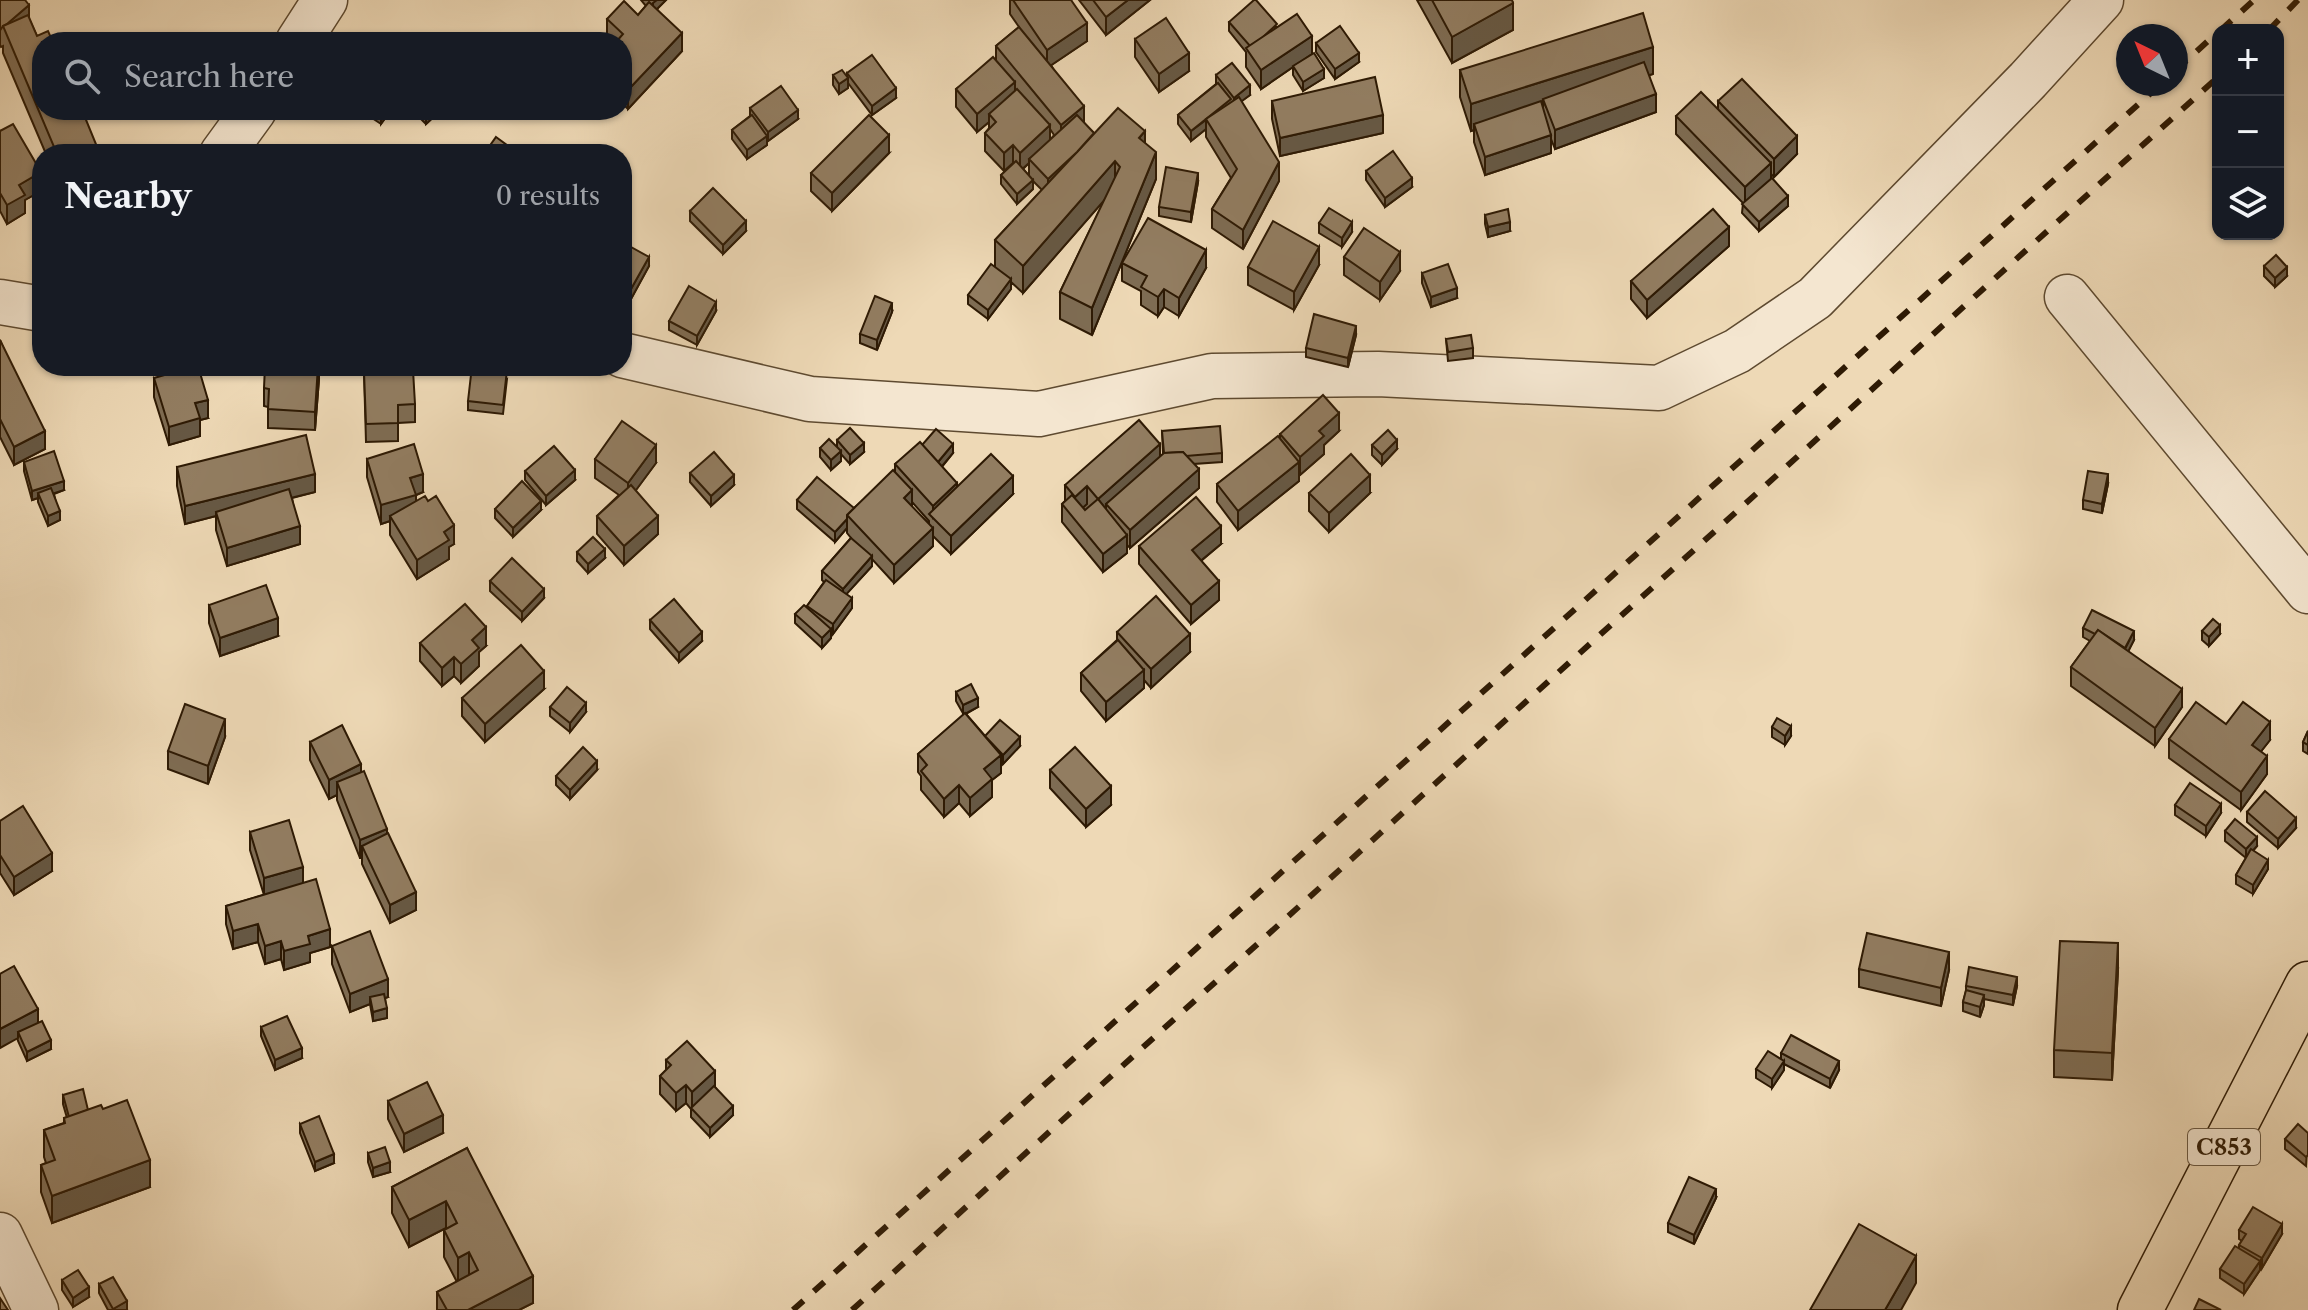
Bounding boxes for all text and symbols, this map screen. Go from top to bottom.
north arrow [2116,24,2188,96]
map controls [2212,24,2284,240]
button: + [2212,24,2284,96]
search box [32,32,632,120]
icon: search [60,54,104,98]
text: Search here [124,58,294,95]
button: − [2212,96,2284,168]
button: layers [2212,168,2284,240]
text: Nearby [64,175,192,217]
text: 0 results [496,180,600,212]
road number: C853 [2188,1129,2260,1165]

